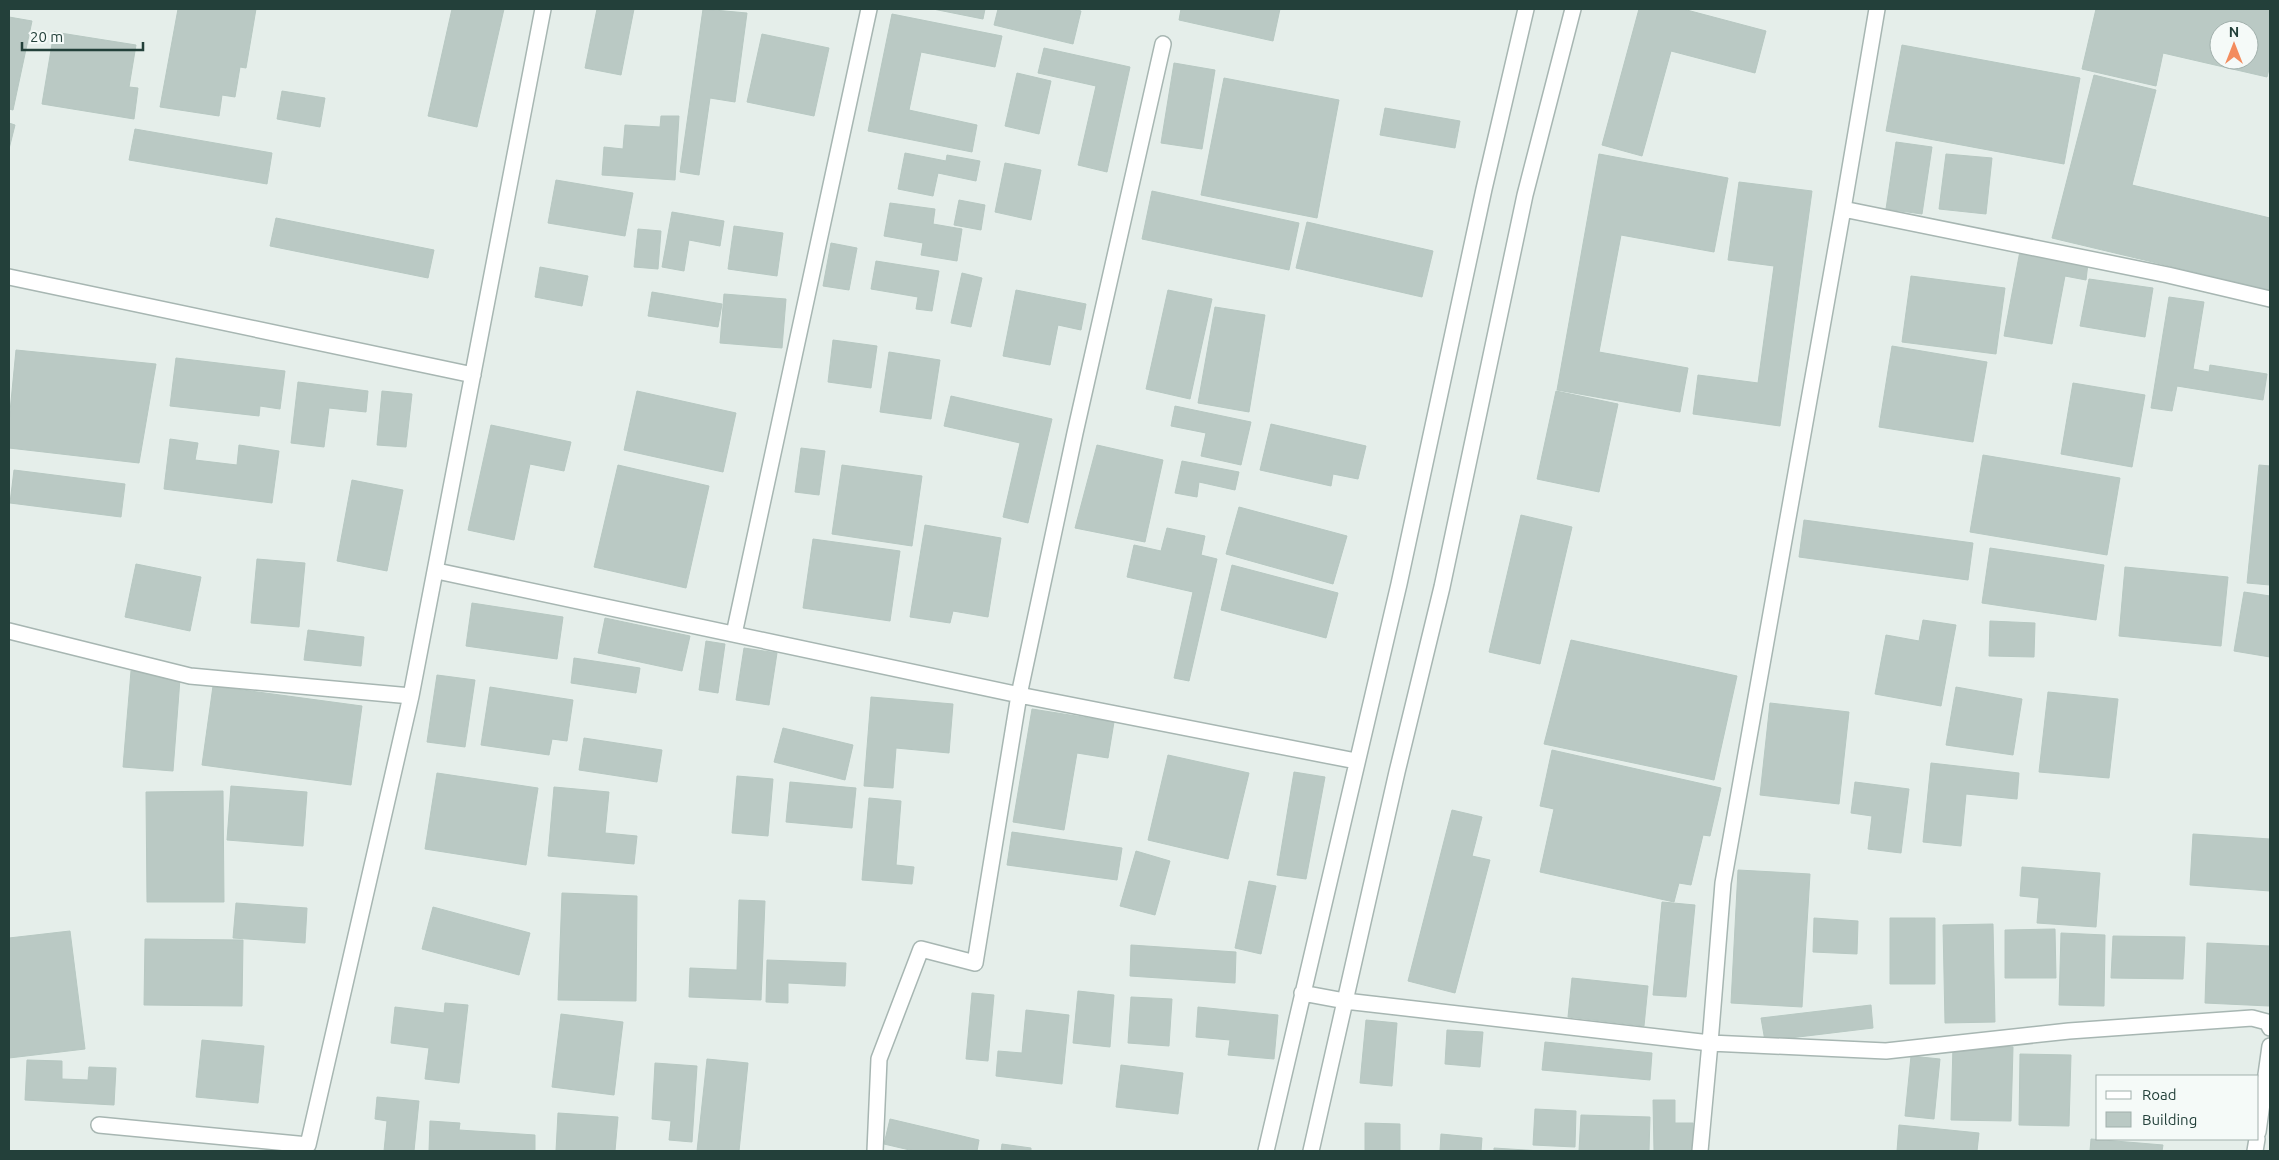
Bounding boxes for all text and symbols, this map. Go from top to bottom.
scale bar [22,20,144,52]
north arrow [2209,20,2259,70]
text: N [2229,24,2239,40]
text: 20 m [30,28,63,45]
legend [2096,1075,2259,1140]
text: Road [2142,1086,2177,1103]
text: Building [2142,1111,2197,1128]

